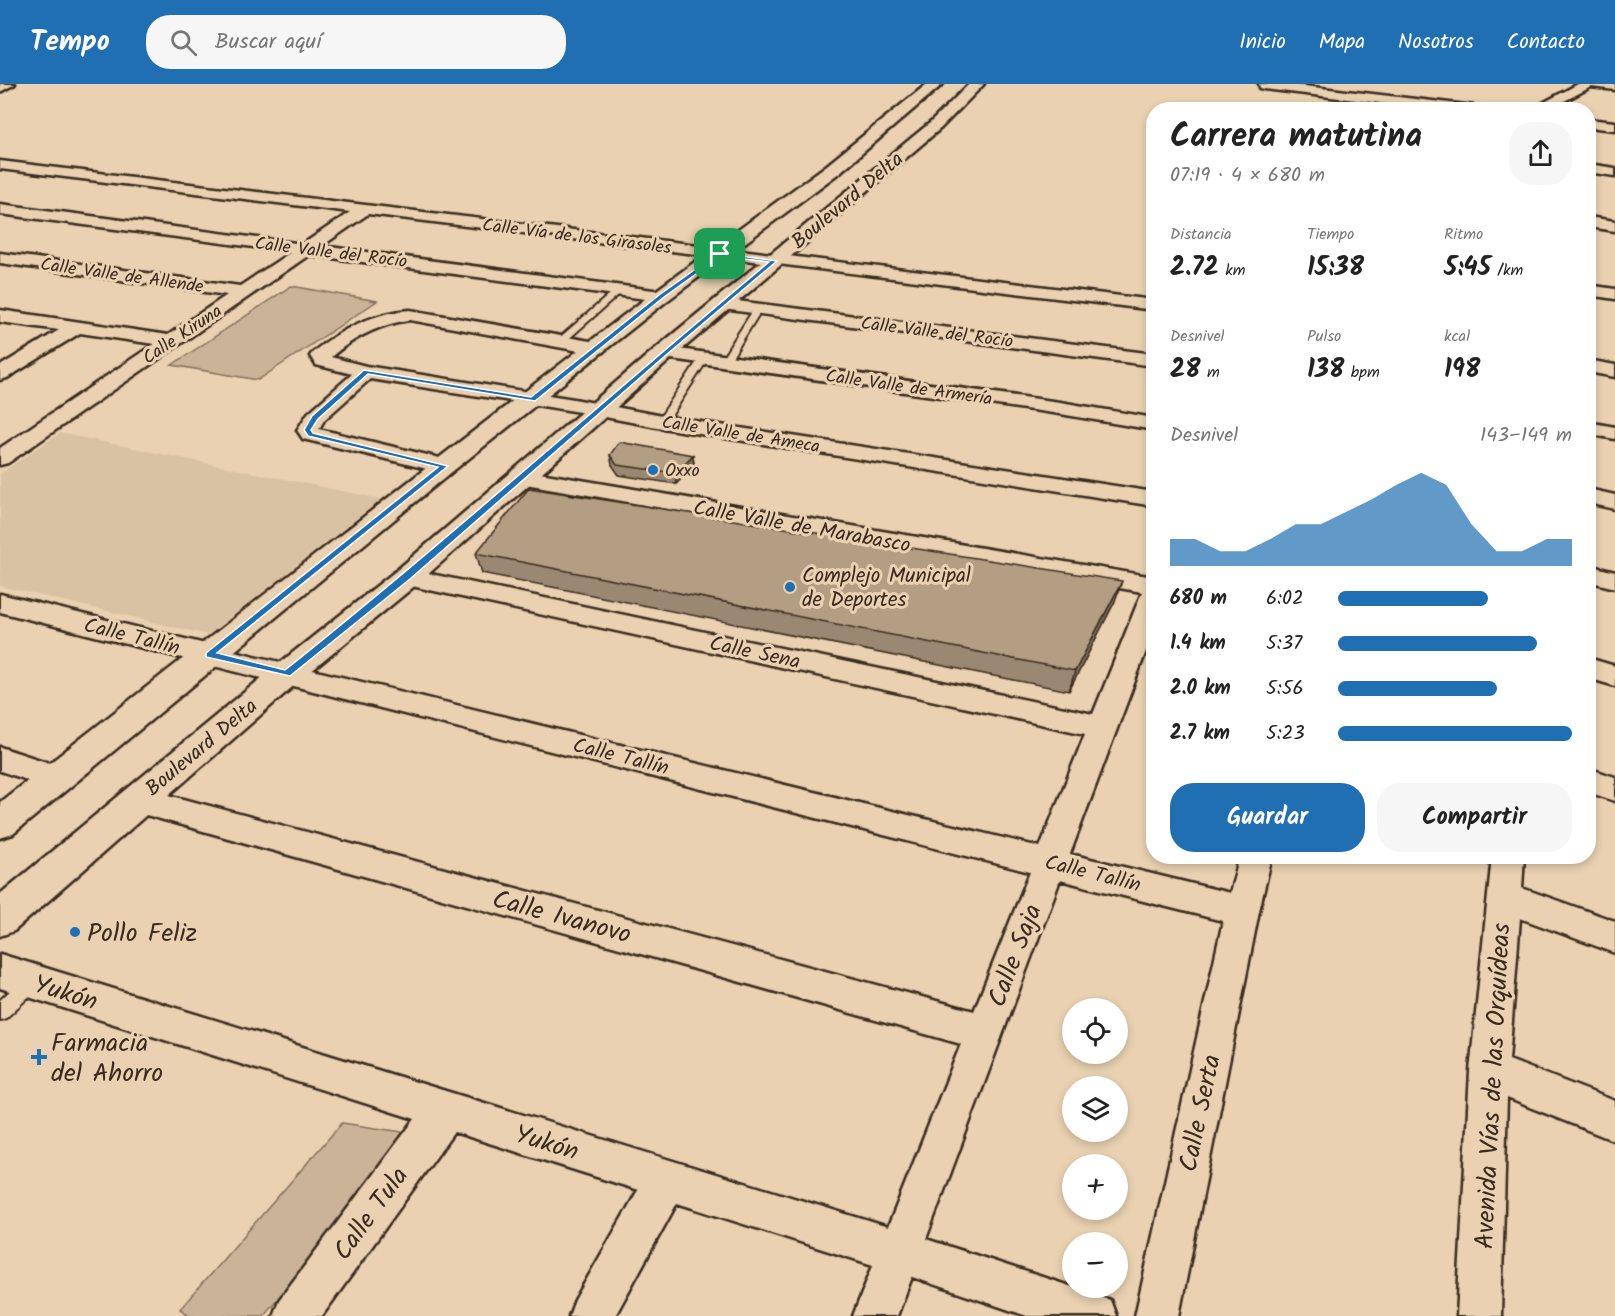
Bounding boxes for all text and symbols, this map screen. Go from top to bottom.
search box [146,15,566,69]
text: Tempo [30,20,110,65]
text: Buscar aquí [215,25,321,60]
icon: search [167,26,200,59]
text: Inicio [1239,26,1286,59]
text: Mapa [1319,26,1365,59]
text: Nosotros [1398,26,1474,59]
text: Contacto [1507,26,1585,59]
text: Carrera matutina [1170,111,1422,164]
button: share [1509,122,1572,185]
street label: Boulevard Delta [784,144,912,258]
text: 07:19 · 4 × 680 m [1170,160,1325,192]
street label: Calle Vía de los Girasoles [481,211,673,264]
text: Distancia [1170,222,1232,247]
text: Tiempo [1307,222,1354,247]
text: Ritmo [1444,222,1483,247]
pin [694,228,745,279]
street label: Calle Valle del Rocío [253,230,409,277]
icon: arrive [703,237,736,270]
text: 2.72 [1170,247,1219,289]
text: 15:38 [1307,247,1364,289]
text: 5:45 [1444,247,1491,289]
street label: Calle Valle de Allende [38,251,205,302]
text: km [1219,258,1245,283]
text: /km [1491,258,1523,283]
street label: Calle Kiruna [137,298,229,373]
street label: Calle Valle del Rocío [859,310,1015,357]
text: Desnivel [1170,324,1225,349]
text: Pulso [1307,324,1341,349]
text: kcal [1444,324,1470,349]
text: 28 [1170,349,1201,391]
text: 138 [1307,349,1344,391]
text: 198 [1444,349,1480,391]
text: m [1201,360,1220,385]
text: bpm [1344,360,1380,385]
street label: Calle Valle de Armería [824,362,994,415]
street label: Calle Valle de Ameca [660,409,822,462]
text: Desnivel [1170,420,1238,452]
text: 143–149 m [1480,420,1572,452]
place label: Oxxo [665,457,700,486]
marker: Oxxo [646,463,660,477]
street label: Calle Valle de Marabasco [691,492,913,563]
place label: Complejo Municipal de Deportes [802,560,971,617]
marker: Complejo Municipal de Deportes [783,580,797,594]
text: 680 m [1170,583,1227,615]
text: 6:02 [1266,583,1304,615]
street label: Calle Tallín [80,610,183,665]
street label: Calle Sena [706,628,803,679]
text: 1.4 km [1170,628,1226,660]
text: 5:37 [1266,628,1302,660]
text: 2.0 km [1170,673,1231,705]
text: 5:56 [1266,673,1304,705]
street label: Boulevard Delta [138,691,266,805]
text: 2.7 km [1170,718,1230,750]
text: 5:23 [1266,718,1305,750]
street label: Calle Tallín [569,730,672,785]
button: Guardar [1170,783,1365,852]
button: Compartir [1377,783,1572,852]
street label: Calle Tallín [1041,847,1144,902]
street label: Calle Ivanovo [487,879,636,957]
street label: Calle Saja [977,898,1055,1013]
place label: Pollo Feliz [87,913,197,955]
street label: Avenida Vías de las Orquídeas [1464,922,1524,1250]
marker: Pollo Feliz [68,925,82,939]
street label: Yukón [28,964,103,1024]
map controls [1062,998,1128,1298]
button: locate [1062,998,1128,1064]
place label: Farmacia del Ahorro [51,1023,163,1095]
marker: Farmacia del Ahorro [32,1050,46,1064]
street label: Calle Serta [1168,1051,1234,1176]
button: layers [1062,1076,1128,1142]
street label: Yukón [509,1114,584,1174]
button: + [1062,1154,1128,1220]
street label: Calle Tula [323,1158,420,1270]
button: − [1062,1232,1128,1298]

